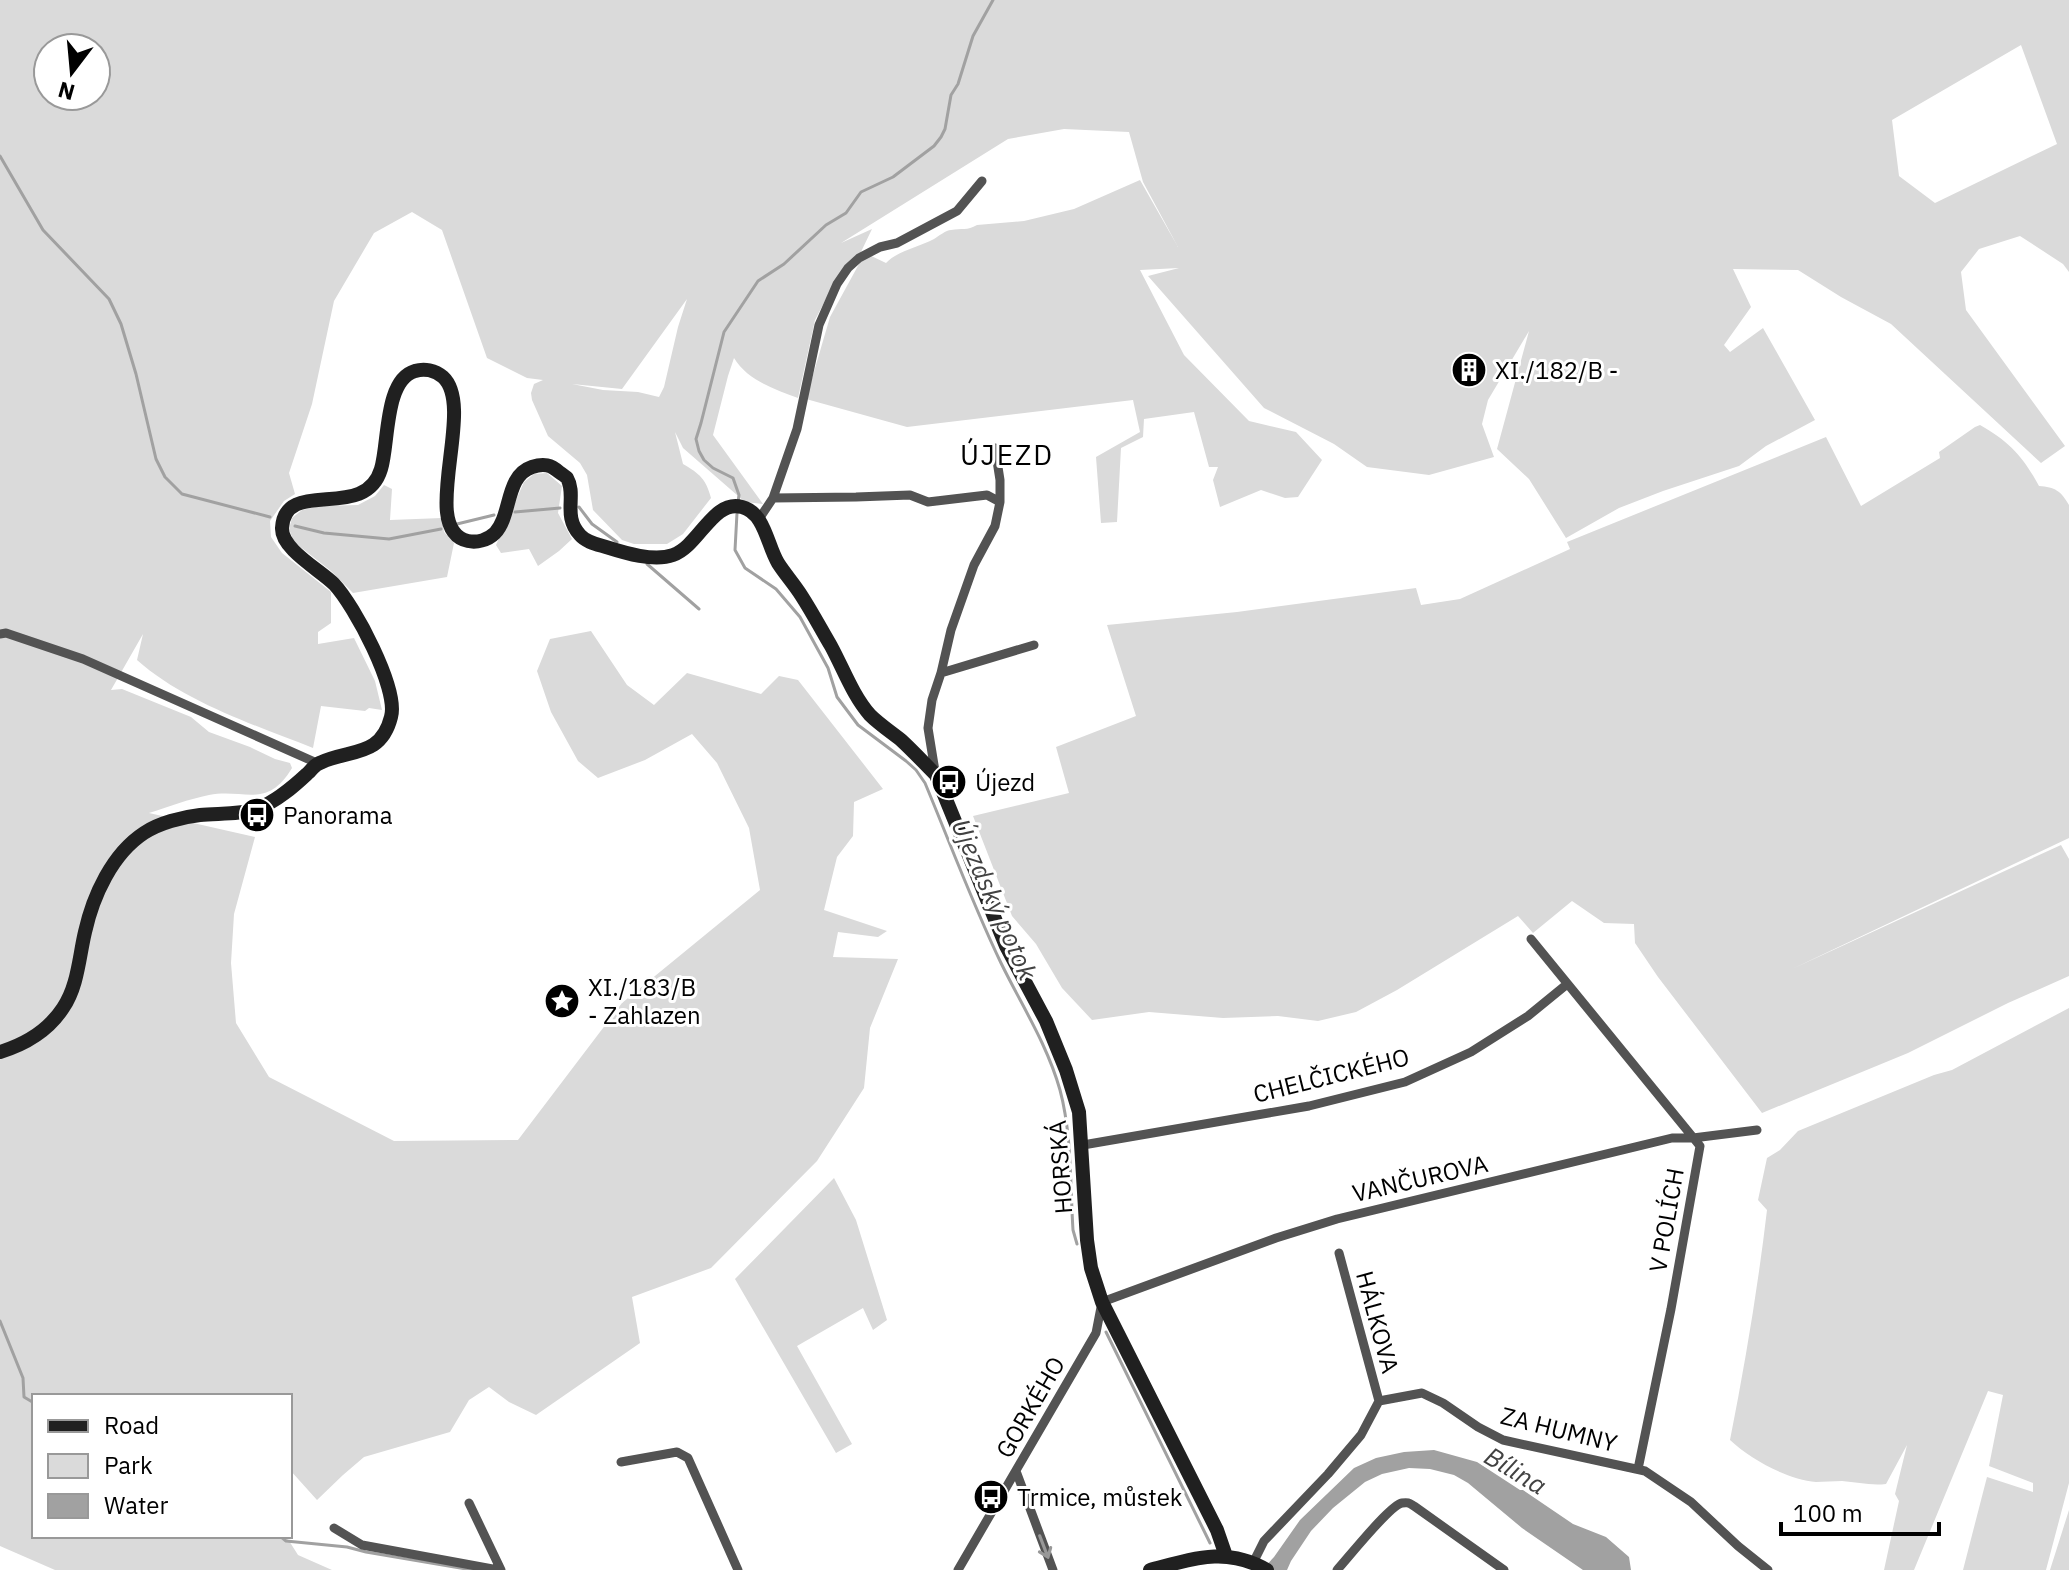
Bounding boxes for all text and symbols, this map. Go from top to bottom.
north arrow [32,32,112,112]
text: N [55,76,78,108]
building icon: XI./182/B - [1450,351,1488,389]
place label: XI./182/B - [1495,354,1618,386]
district label: ÚJEZD [960,436,1054,473]
bus stop icon: Újezd [930,763,968,801]
place label: Újezd [975,766,1035,798]
bus stop icon: Panorama [238,796,276,834]
place label: Panorama [283,799,393,831]
water label: Újezdský potok [944,813,1046,985]
place label: XI./183/B - Zahlazen [588,971,701,1031]
place icon: XI./183/B - Zahlazen [543,982,581,1020]
street label: CHELČICKÉHO [1250,1040,1412,1110]
street label: HORSKÁ [1041,1119,1079,1215]
street label: VANČUROVA [1349,1147,1491,1209]
street label: V POLÍCH [1641,1165,1691,1275]
street label: HÁLKOVA [1349,1267,1407,1377]
street label: GORKÉHO [988,1350,1072,1464]
legend [32,1394,292,1538]
street label: ZA HUMNY [1497,1399,1621,1459]
text: Road [104,1409,159,1441]
water label: Bílina [1479,1438,1553,1502]
text: Park [104,1449,153,1481]
bus stop icon: Trmice, můstek [972,1478,1010,1516]
place label: Trmice, můstek [1017,1481,1183,1513]
scale bar [1781,1486,1939,1536]
text: Water [104,1489,168,1521]
text: 100 m [1793,1497,1863,1529]
one-way arrow [1038,1534,1053,1559]

